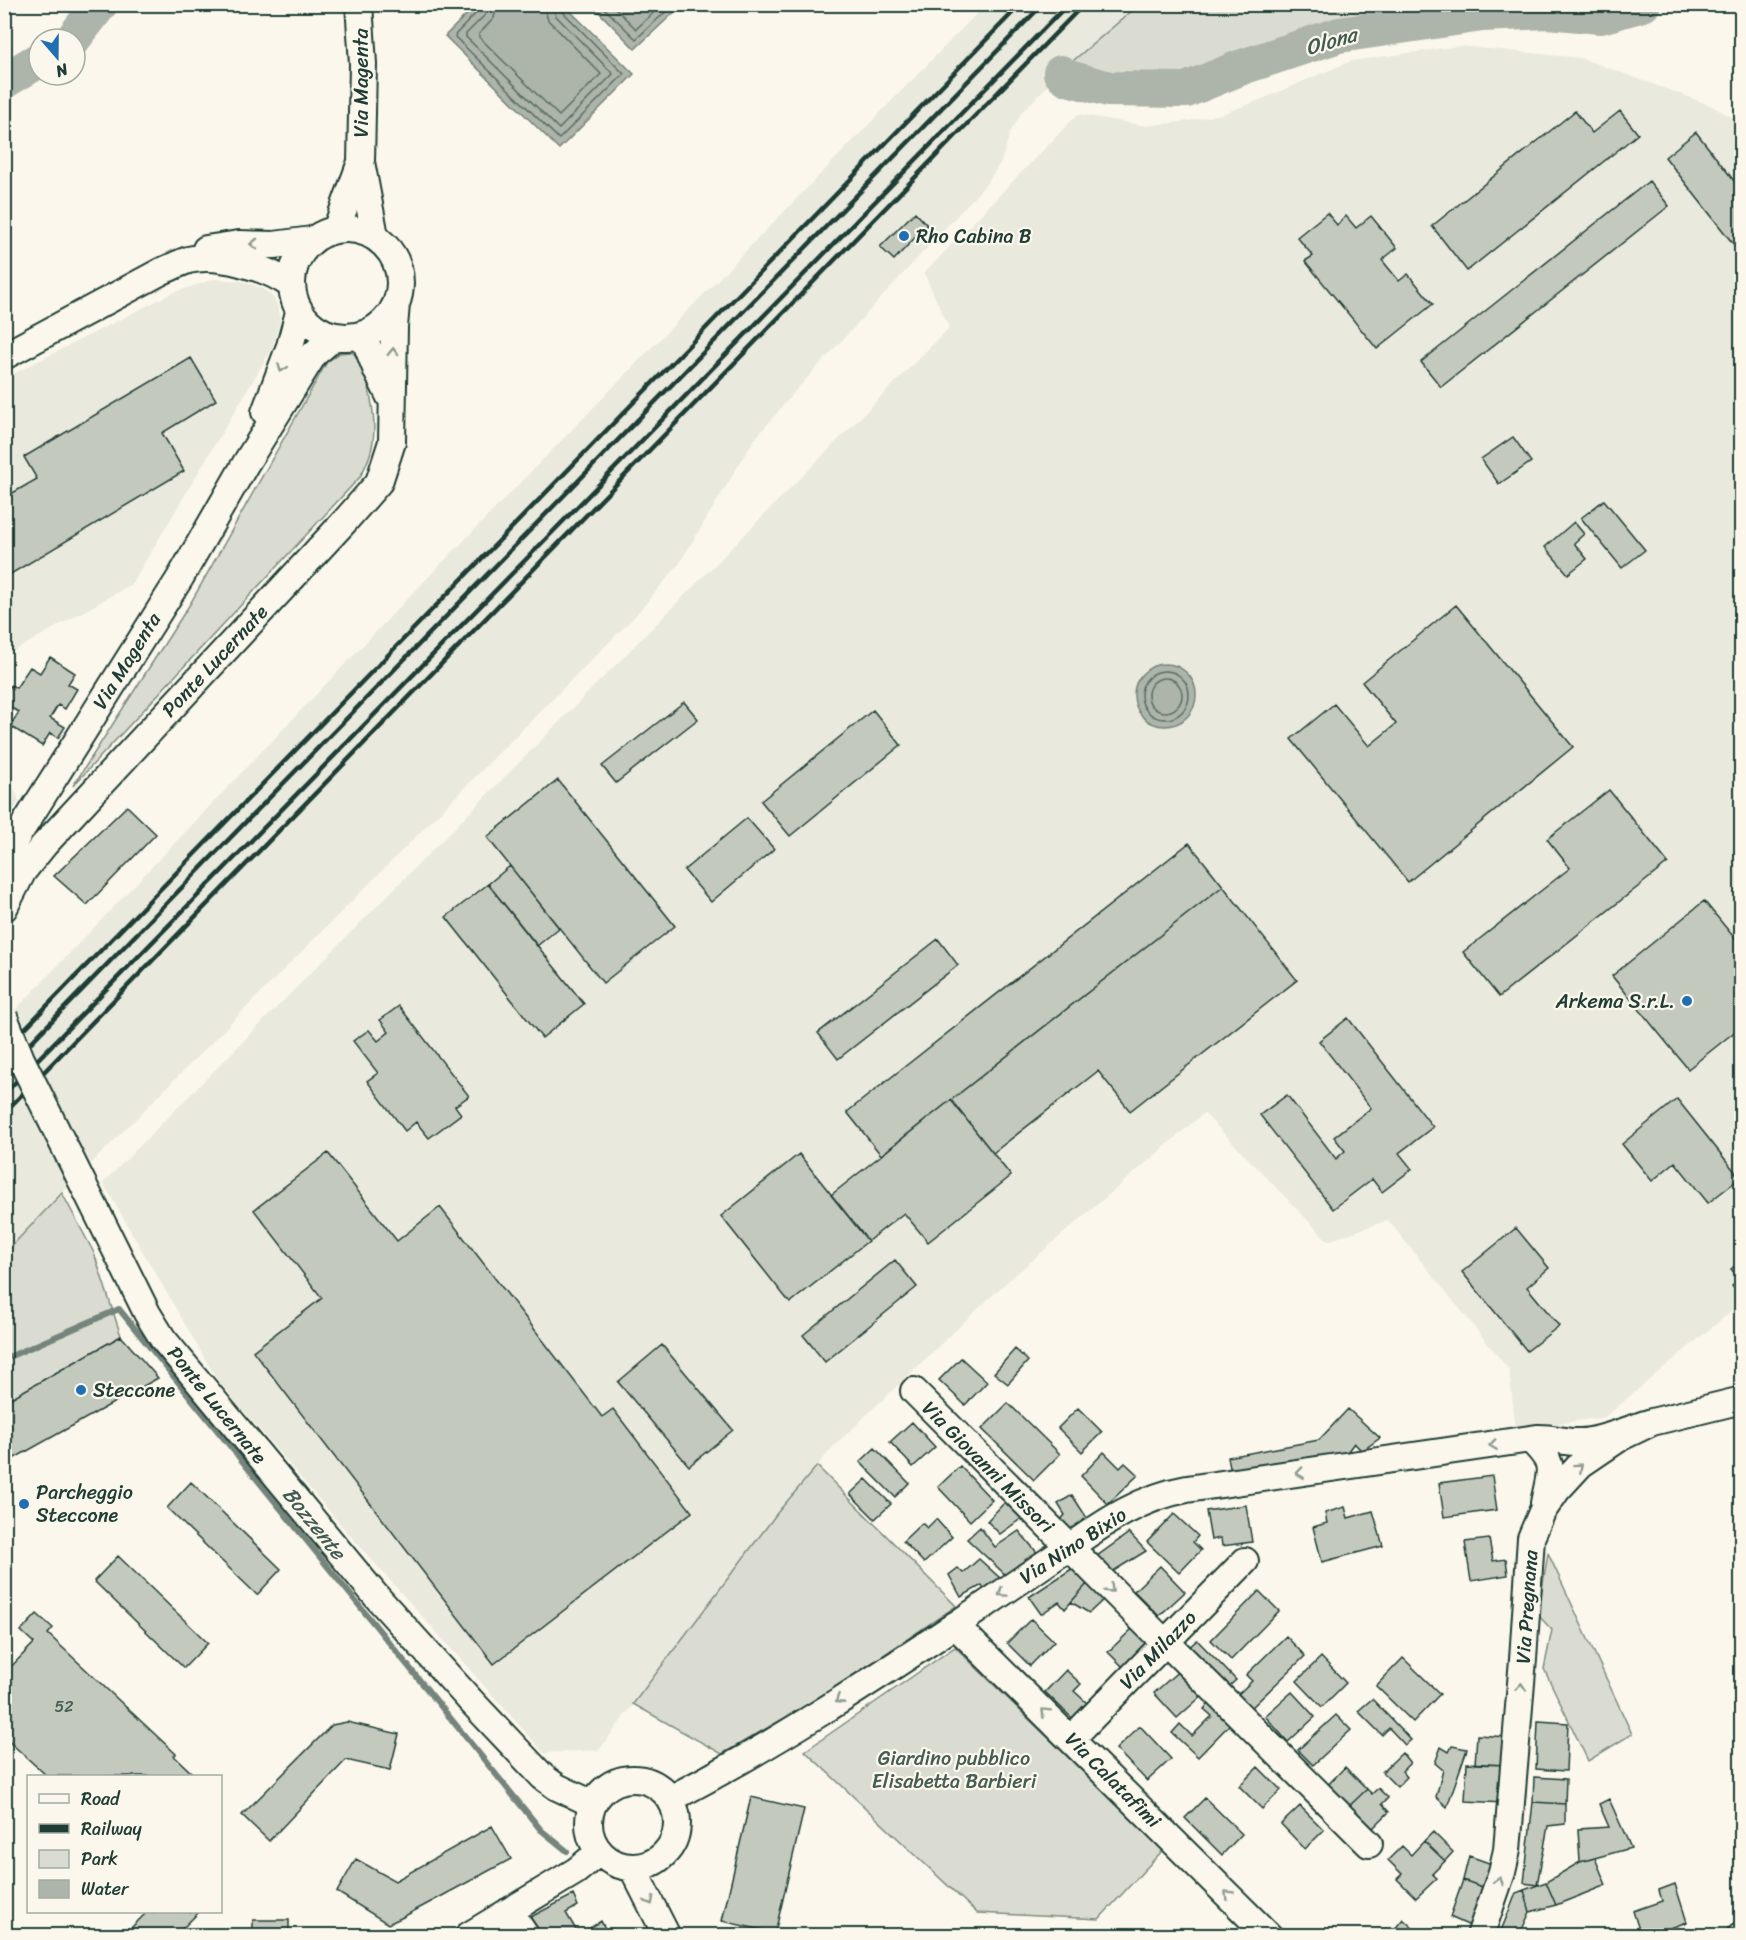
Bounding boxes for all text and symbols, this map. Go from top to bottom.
water label: Olona [1301,15,1364,66]
north arrow [27,27,87,87]
street label: Via Magenta [344,28,379,138]
text: N [51,55,73,86]
place label: Rho Cabina B [916,219,1032,254]
marker: Rho Cabina B [897,229,911,243]
one-way arrow [250,238,259,251]
one-way arrow [387,348,399,357]
one-way arrow [276,362,289,372]
street label: Ponte Lucernate [153,596,277,726]
street label: Via Magenta [83,605,171,717]
place label: Arkema S.r.L. [1555,984,1675,1019]
marker: Arkema S.r.L. [1680,994,1694,1008]
street label: Ponte Lucernate [158,1338,276,1472]
place label: Steccone [93,1373,175,1408]
marker: Steccone [74,1383,88,1397]
street label: Via Giovanni Missori [913,1392,1063,1542]
one-way arrow [1488,1438,1498,1450]
one-way arrow [1572,1463,1583,1474]
one-way arrow [1295,1466,1305,1478]
place label: Parcheggio Steccone [36,1475,133,1533]
water label: Bozzente [272,1478,357,1570]
marker: Parcheggio Steccone [17,1497,31,1511]
street label: Via Nino Bixio [1012,1498,1134,1594]
street label: Via Pregnana [1506,1548,1549,1665]
one-way arrow [1102,1581,1113,1592]
one-way arrow [998,1585,1009,1596]
street label: Via Milazzo [1111,1602,1205,1698]
one-way arrow [1514,1683,1527,1692]
house number: 52 [54,1692,74,1721]
one-way arrow [835,1692,846,1703]
one-way arrow [1041,1708,1052,1719]
street label: Via Calatafimi [1056,1723,1170,1837]
park label: Giardino pubblico Elisabetta Barbieri [872,1741,1038,1799]
legend [27,1775,222,1913]
text: Road [81,1783,121,1815]
text: Railway [81,1813,143,1845]
text: Park [81,1843,118,1875]
text: Water [81,1873,130,1905]
one-way arrow [1492,1876,1505,1887]
one-way arrow [1224,1891,1235,1902]
one-way arrow [643,1895,654,1906]

